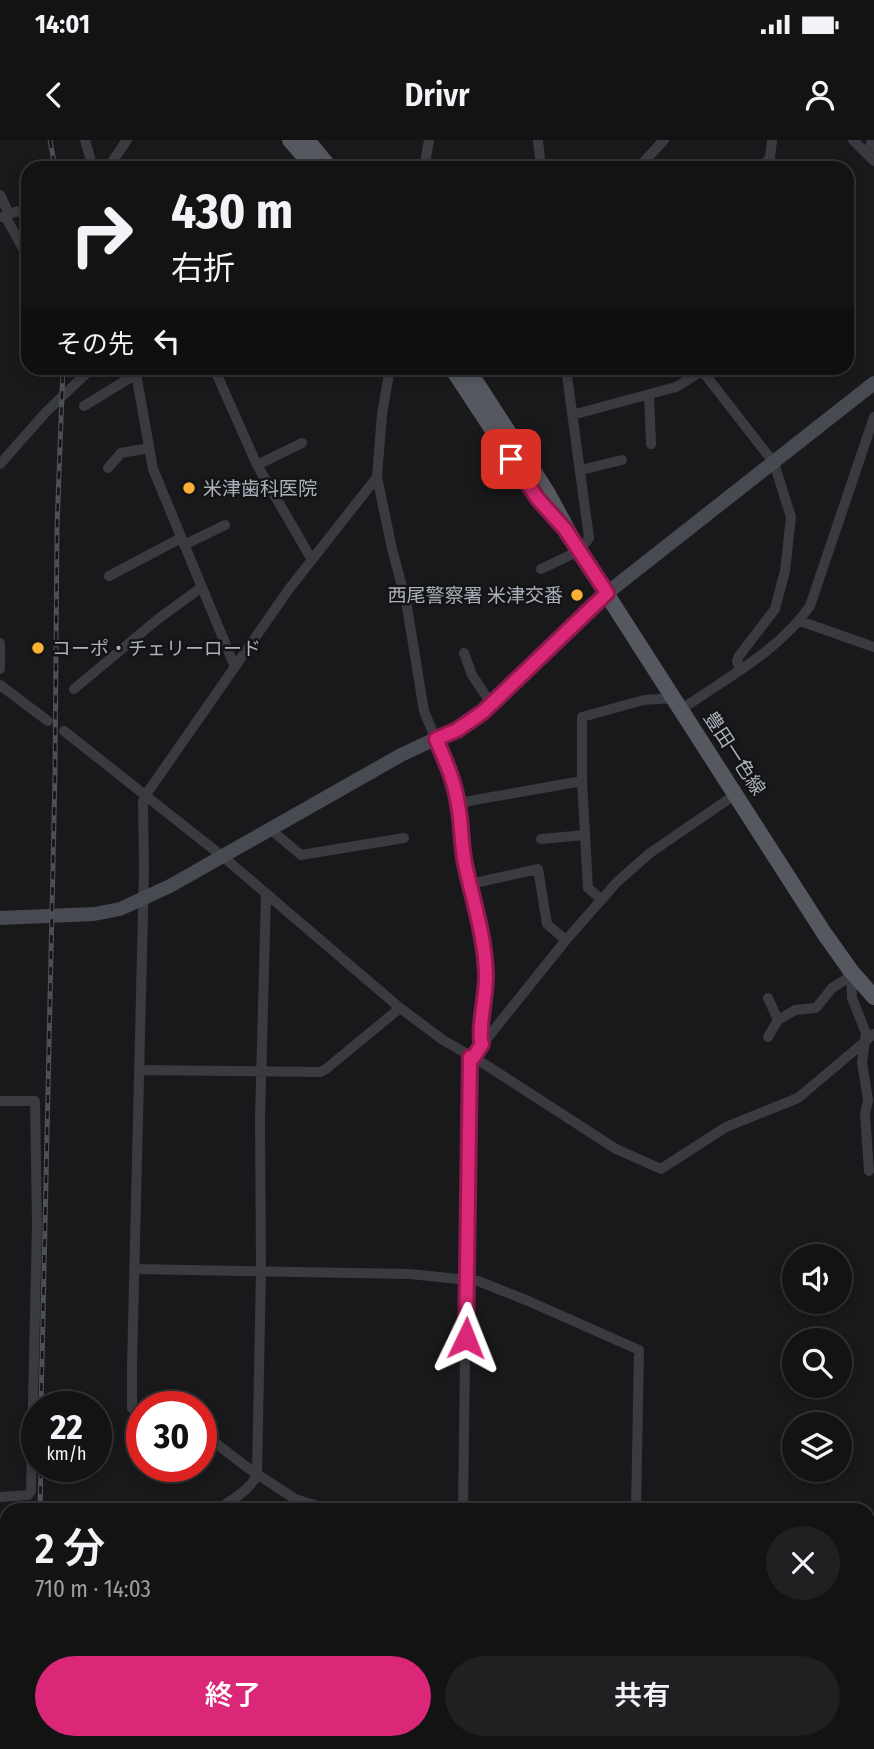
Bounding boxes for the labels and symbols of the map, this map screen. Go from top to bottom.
pin [481,429,541,489]
place label: 米津歯科医院 [203,477,317,500]
marker: 米津歯科医院 [181,480,197,496]
place label: 西尾警察署 米津交番 [388,584,563,607]
marker: 西尾警察署 米津交番 [569,587,585,603]
place label: コーポ・チェリーロード [52,637,261,660]
marker: コーポ・チェリーロード [30,640,46,656]
street label: 豊田一色線 [699,707,770,799]
position arrow [429,1301,503,1375]
speed limit sign: 30 [126,1391,217,1482]

